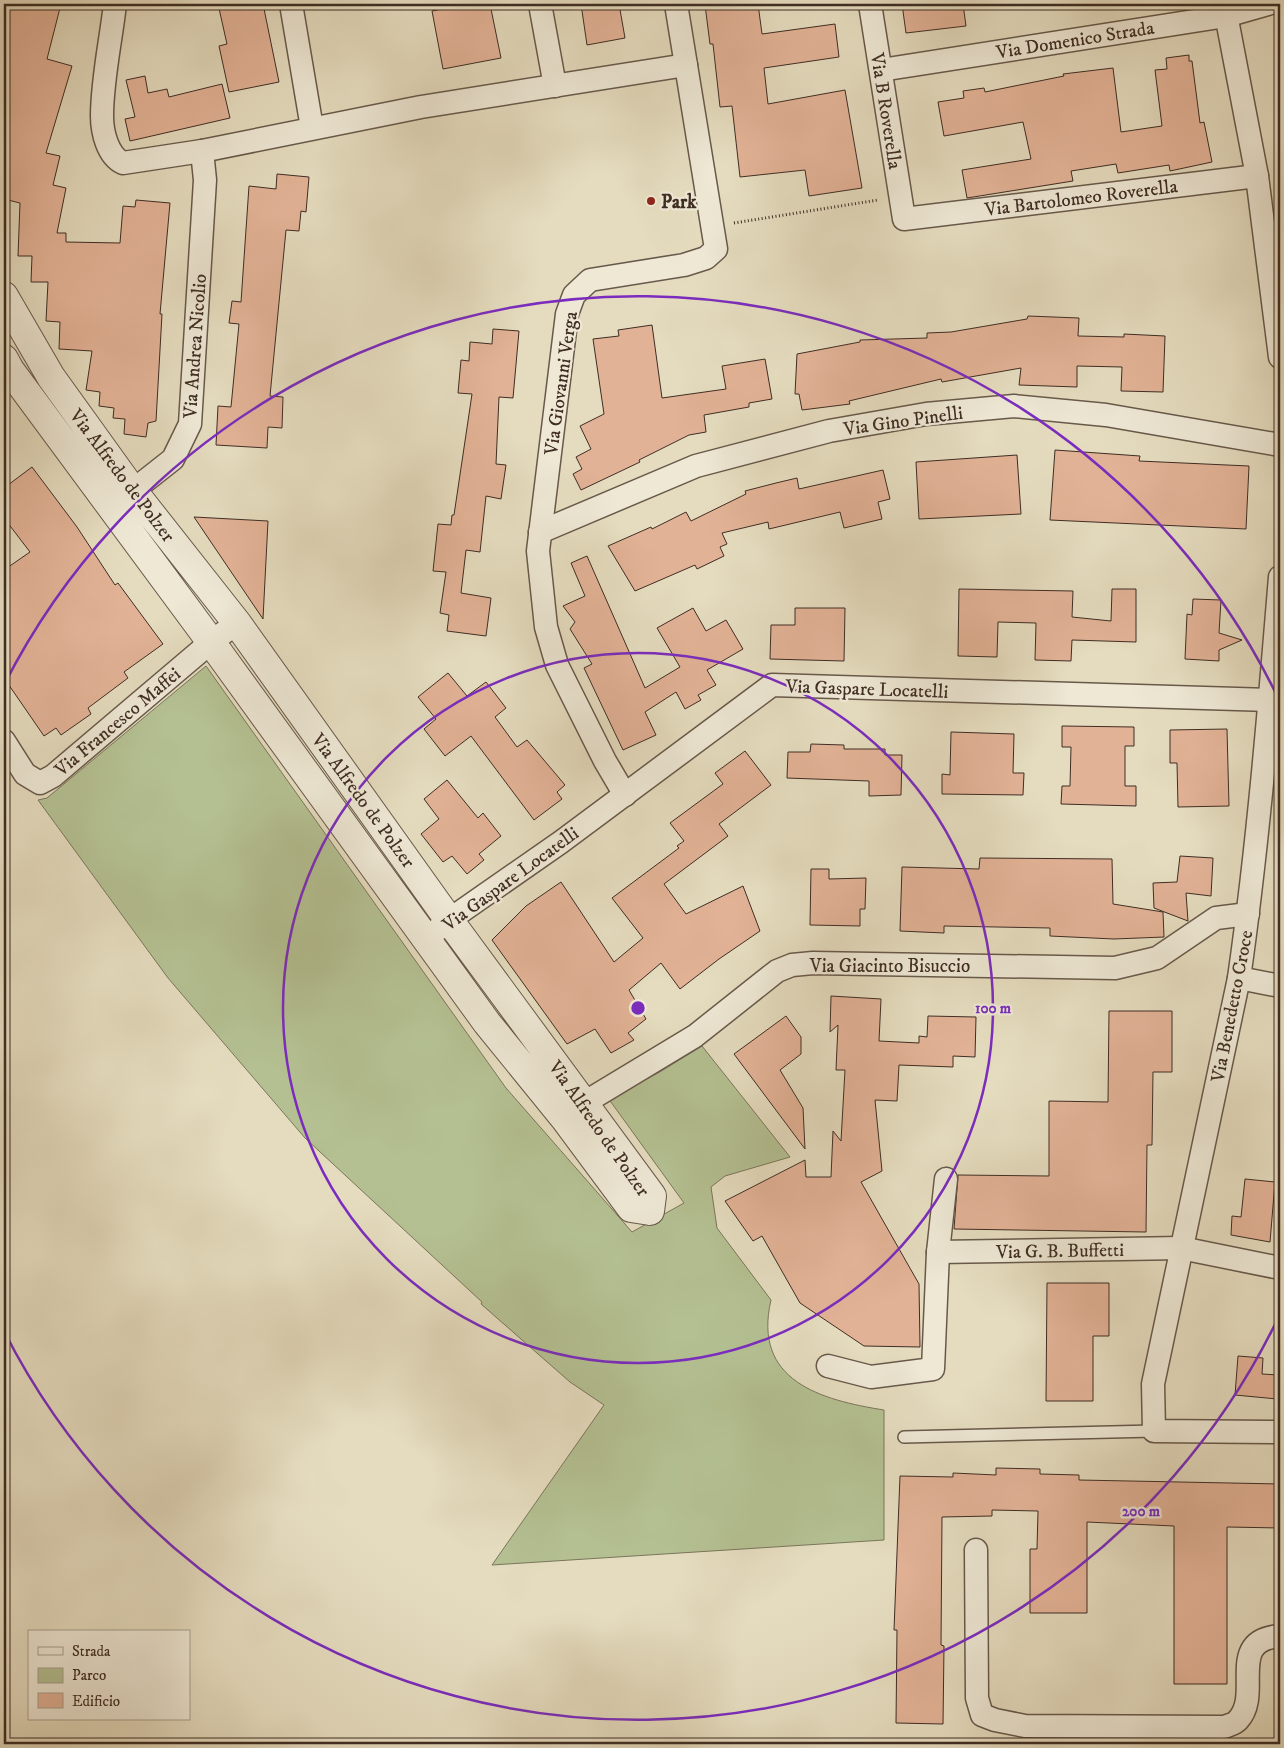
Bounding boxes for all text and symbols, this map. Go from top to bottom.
street label: Via Domenico Strada [994,17,1156,64]
street label: Via B Roverella [865,50,906,171]
street label: Via Bartolomeo Roverella [983,175,1179,222]
place label: Park [661,191,697,214]
marker: Park [645,195,657,207]
street label: Via Andrea Nicolio [179,273,212,420]
street label: Via Giovanni Verga [540,310,583,458]
street label: Via Gino Pinelli [841,402,964,441]
street label: Via Alfredo de Polzer [64,404,179,547]
street label: Via Francesco Maffei [50,663,186,782]
street label: Via Gaspare Locatelli [784,675,949,704]
street label: Via Alfredo de Polzer [306,728,419,873]
street label: Via Gaspare Locatelli [437,822,584,937]
street label: Via Benedetto Croce [1206,928,1259,1085]
street label: Via Giacinto Bisuccio [809,955,970,978]
centre of rings [629,999,647,1017]
text: 100 m [975,999,1012,1018]
street label: Via Alfredo de Polzer [543,1056,654,1201]
street label: Via G. B. Buffetti [995,1239,1124,1264]
text: 200 m [1122,1502,1161,1521]
legend [28,1630,190,1720]
text: Strada [72,1642,111,1661]
text: Parco [72,1666,106,1685]
text: Edificio [72,1692,120,1711]

